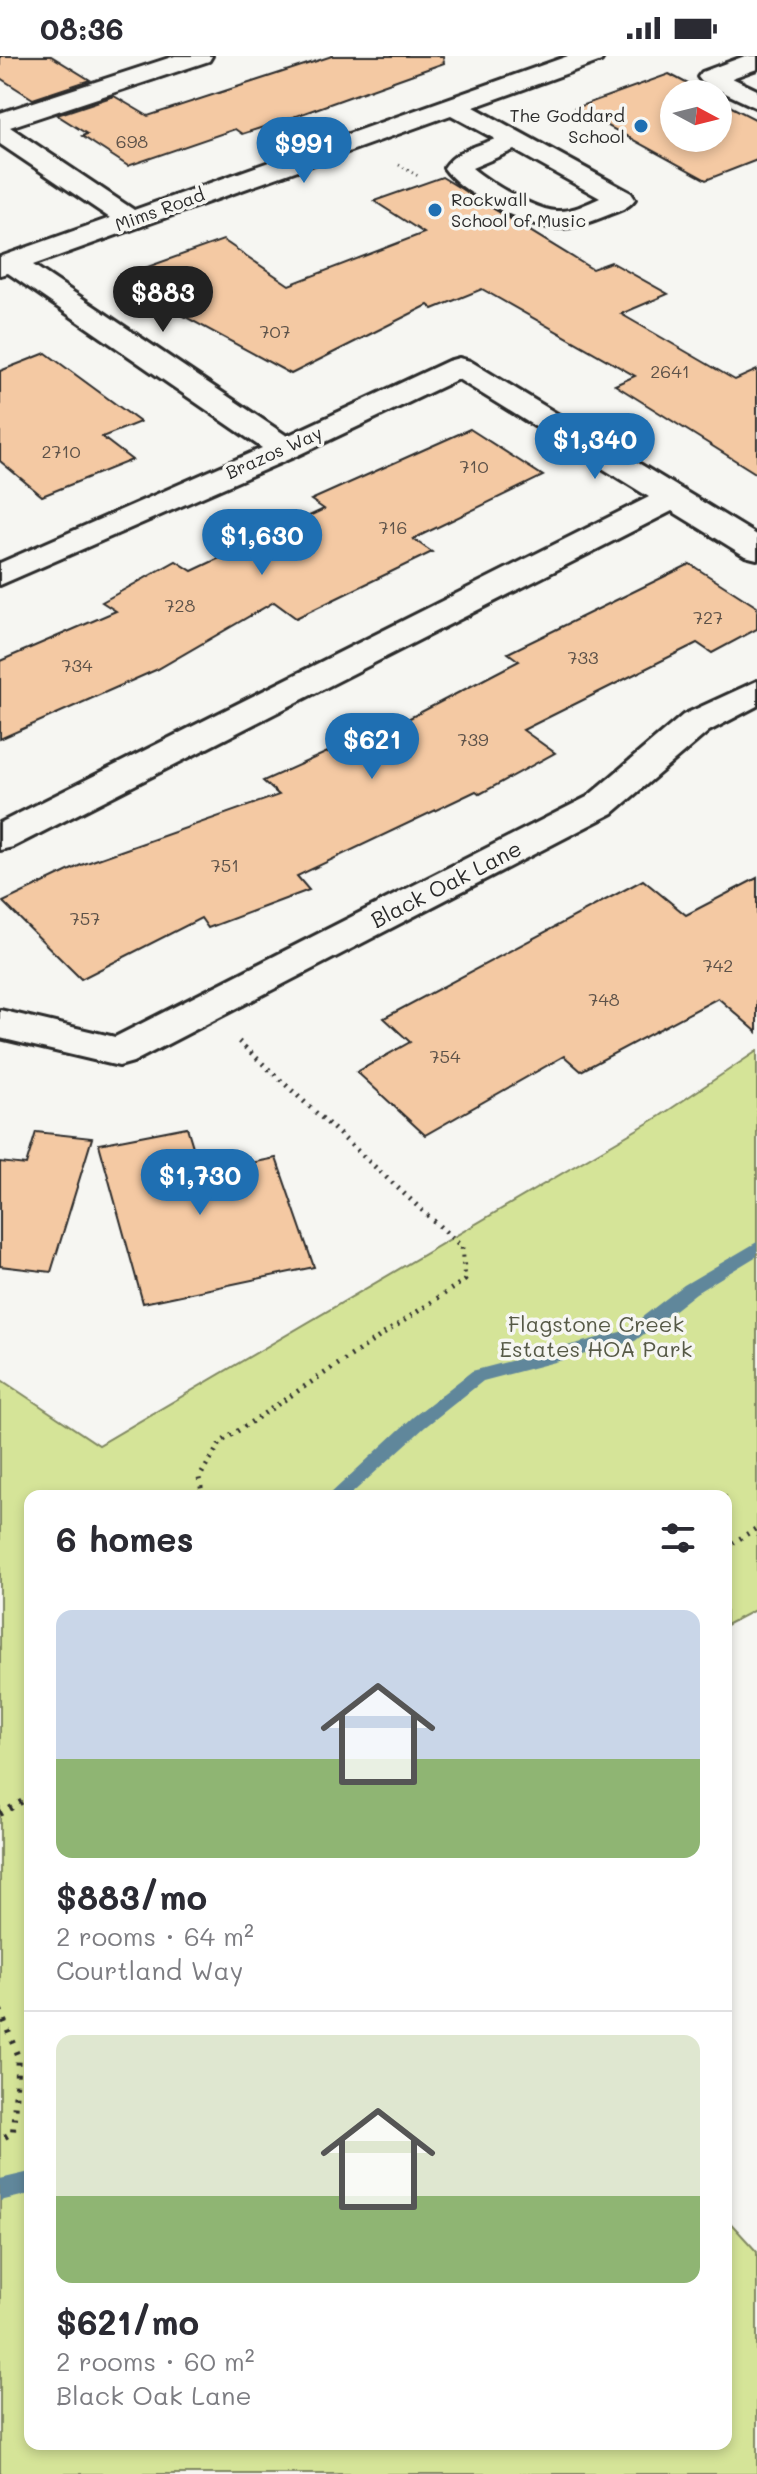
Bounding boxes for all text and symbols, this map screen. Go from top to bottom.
text: 08:36 [40,8,124,48]
north arrow [660,80,732,152]
map controls [660,80,732,152]
place label: The Goddard School [509,103,625,148]
pin: $991 [257,117,351,185]
marker: The Goddard School [632,117,650,135]
text: $991 [275,126,333,160]
house number: 698 [116,129,148,153]
street label: Mims Road [112,182,208,236]
place label: Rockwall School of Music [451,187,586,232]
marker: Rockwall School of Music [426,201,444,219]
pin: $883 [116,266,210,334]
text: $883 [131,275,195,309]
house number: 707 [259,319,291,343]
house number: 2641 [650,359,690,383]
pin: $1,340 [530,413,660,481]
street label: Brazos Way [222,420,326,484]
text: $1,340 [553,422,637,456]
house number: 2710 [41,439,81,463]
house number: 710 [459,454,489,478]
pin: $1,630 [197,509,327,577]
house number: 716 [379,515,407,539]
text: $1,630 [220,518,304,552]
house number: 728 [165,593,196,617]
house number: 727 [693,605,723,629]
house number: 733 [567,645,599,669]
house number: 734 [61,653,93,677]
pin: $621 [325,713,419,781]
text: $621 [343,722,401,756]
house number: 739 [457,727,489,751]
street label: Black Oak Lane [365,833,526,934]
house number: 751 [211,853,239,877]
house number: 757 [70,906,100,930]
house number: 742 [703,953,733,977]
house number: 748 [588,987,620,1011]
house number: 754 [429,1044,461,1068]
pin: $1,730 [135,1149,265,1217]
text: $1,730 [159,1158,241,1192]
park label: Flagstone Creek Estates HOA Park [500,1309,692,1363]
text: 6 homes [56,1516,194,1561]
icon: filters [656,1516,700,1560]
icon: home [306,1662,450,1806]
text: $883/mo [56,1874,207,1919]
text: 2 rooms · 64 m² [56,1919,254,1953]
text: Courtland Way [56,1953,243,1987]
icon: home [306,2087,450,2231]
text: $621/mo [56,2299,199,2344]
text: 2 rooms · 60 m² [56,2344,255,2378]
text: Black Oak Lane [56,2378,252,2412]

